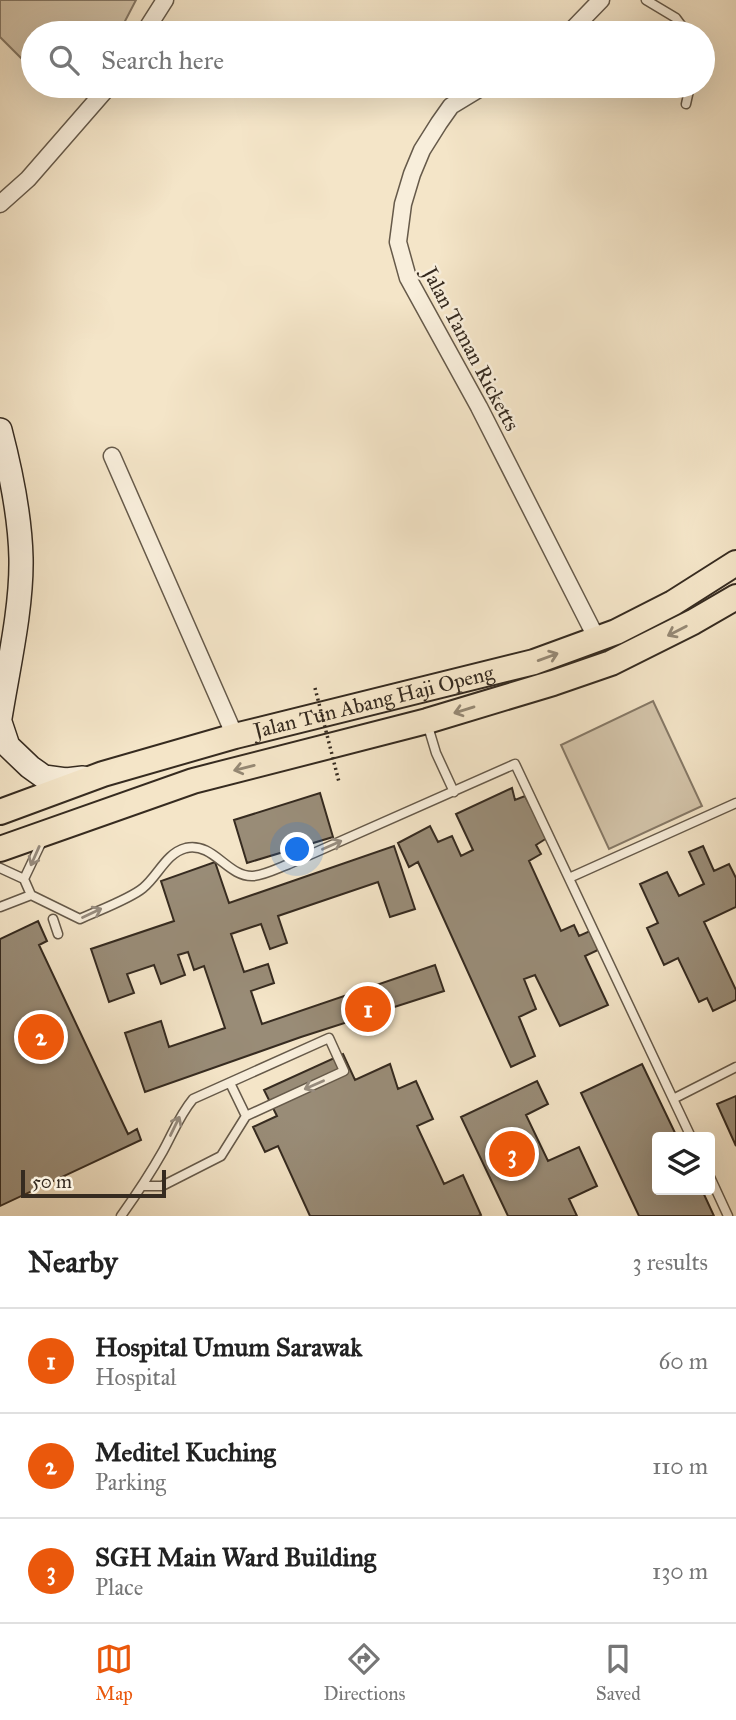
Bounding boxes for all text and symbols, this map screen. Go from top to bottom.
search box [21,21,715,98]
icon: search [45,41,83,79]
text: Search here [101,44,224,76]
street label: Jalan Taman Ricketts [416,261,525,435]
one-way arrow [667,624,688,638]
one-way arrow [536,650,558,662]
street label: Jalan Tun Abang Haji Openg [249,659,497,744]
one-way arrow [453,704,475,717]
one-way arrow [233,762,256,775]
your location [280,832,314,866]
one-way arrow [321,838,342,851]
one-way arrow [28,845,41,866]
one-way arrow [81,906,102,920]
pin: 1 [345,983,391,1035]
pin: 2 [18,1011,64,1063]
one-way arrow [304,1079,325,1092]
one-way arrow [169,1116,182,1137]
pin: 3 [489,1128,535,1180]
map controls [652,1132,715,1195]
button: layers [652,1132,715,1195]
scale bar [21,1167,166,1199]
text: 50 m [32,1170,72,1193]
text: Nearby [28,1244,118,1280]
text: 3 results [632,1248,708,1276]
text: Hospital Umum Sarawak [95,1331,362,1363]
text: 1 [46,1347,56,1375]
text: 60 m [659,1347,708,1375]
text: Hospital [95,1363,177,1391]
text: Meditel Kuching [95,1436,276,1468]
text: 2 [45,1452,57,1480]
text: 110 m [652,1452,708,1480]
text: Parking [95,1468,166,1496]
text: SGH Main Ward Building [95,1541,376,1573]
text: 3 [46,1557,56,1585]
text: 130 m [652,1557,708,1585]
text: Place [95,1573,143,1601]
tab: Map [95,1640,133,1705]
tab: Directions [323,1640,405,1705]
tab: Saved [596,1640,641,1705]

